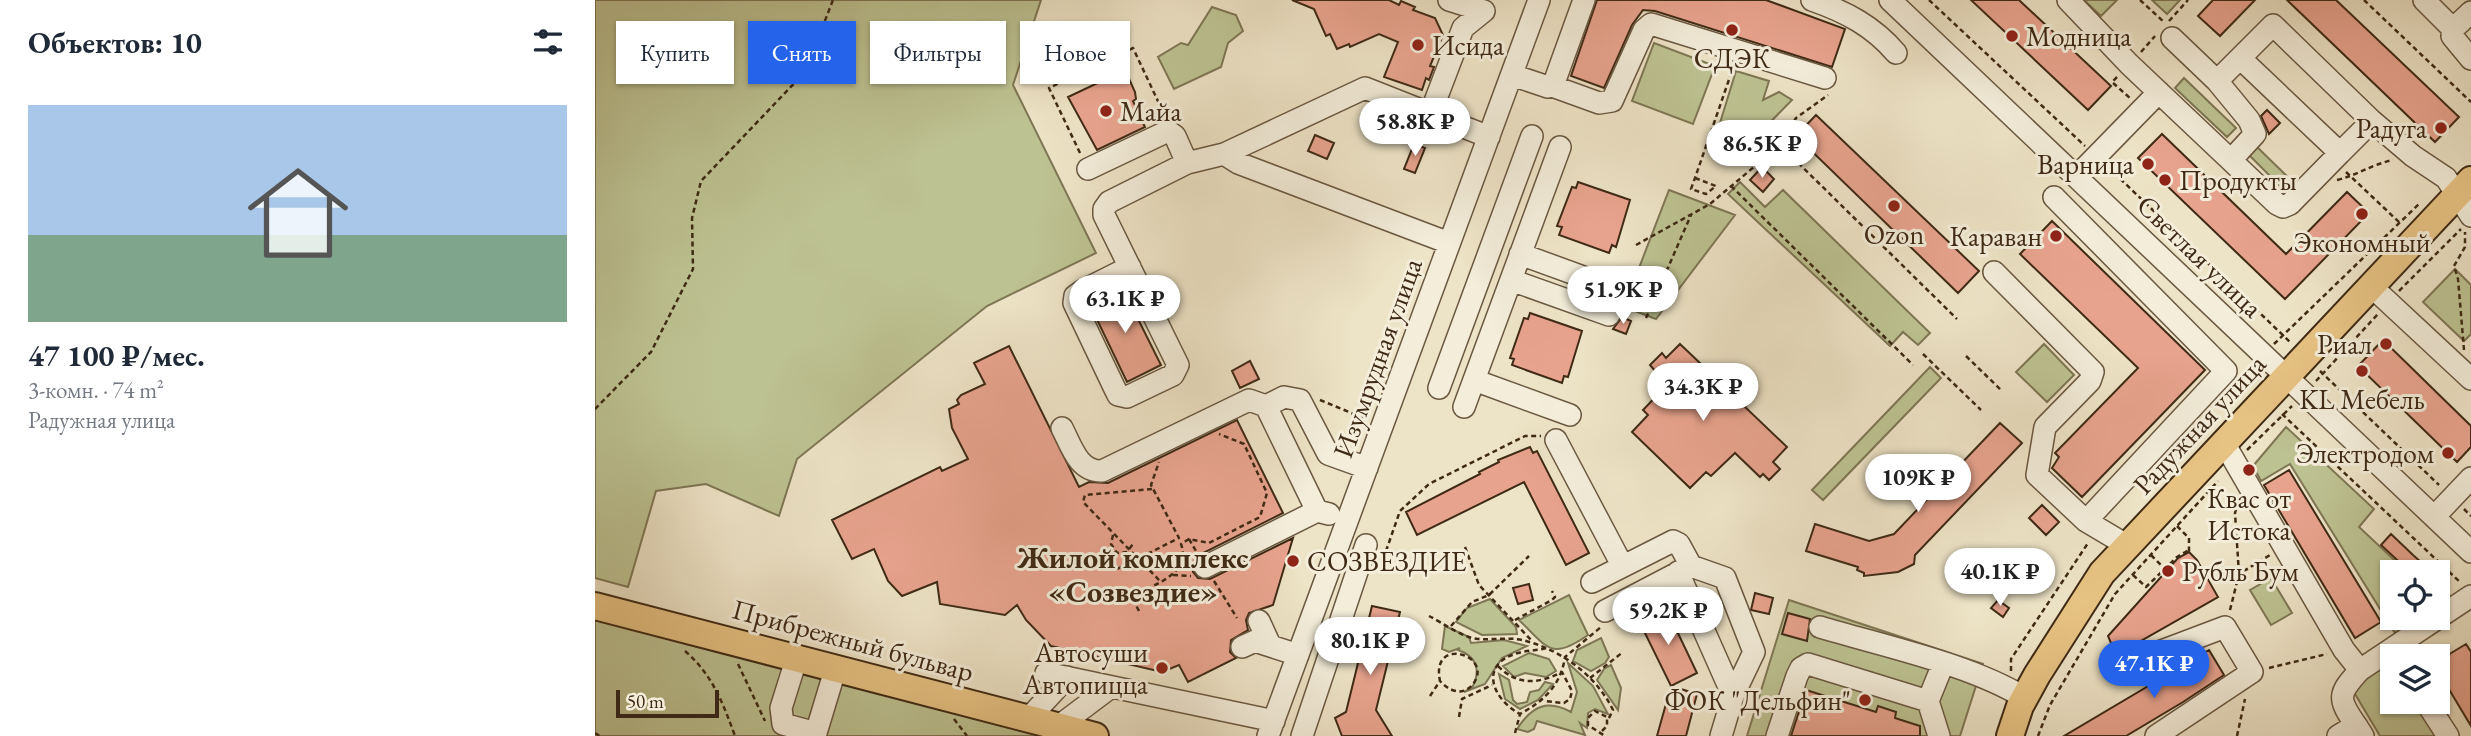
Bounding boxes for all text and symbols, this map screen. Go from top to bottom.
place label: Модница [2026,18,2132,54]
chip: Купить [616,21,734,84]
chip: Снять [748,21,856,84]
chip: Фильтры [870,21,1006,84]
chip: Новое [1020,21,1130,84]
marker: СДЭК [1724,22,1740,38]
text: Объектов: 10 [28,23,202,62]
icon: filters [529,23,567,61]
place label: Исида [1432,27,1505,63]
marker: Модница [2004,28,2020,44]
marker: Исида [1410,37,1426,53]
place label: СДЭК [1694,40,1771,76]
place label: Майа [1120,93,1183,129]
pin: 58.8K ₽ [1350,99,1480,158]
marker: Майа [1098,103,1114,119]
text: 58.8K ₽ [1375,106,1455,136]
place label: Радуга [2356,110,2428,146]
pin: 86.5K ₽ [1697,120,1827,180]
marker: Радуга [2433,120,2449,136]
text: 86.5K ₽ [1722,128,1802,158]
place label: Варница [2037,146,2135,182]
icon: home [235,150,361,276]
marker: Варница [2140,156,2156,172]
place label: Продукты [2179,162,2297,198]
marker: Продукты [2157,172,2173,188]
street label: Светлая улица [2129,187,2271,326]
marker: Ozon [1886,198,1902,214]
marker: Экономный [2354,206,2370,222]
place label: Ozon [1864,216,1924,252]
place label: Караван [1950,218,2042,254]
place label: Экономный [2293,224,2431,260]
marker: Караван [2048,228,2064,244]
street label: Изумрудная улица [1324,252,1430,463]
pin: 51.9K ₽ [1558,266,1688,326]
text: 51.9K ₽ [1583,274,1663,304]
pin: 63.1K ₽ [1060,276,1190,335]
text: 63.1K ₽ [1085,283,1165,313]
place label: Риал [2317,326,2372,362]
text: 47 100 ₽/мес. [28,336,205,375]
marker: Риал [2378,336,2394,352]
street label: Радужная улица [2125,346,2274,502]
marker: KL Мебель [2354,363,2370,379]
pin: 34.3K ₽ [1638,364,1768,423]
text: 34.3K ₽ [1663,371,1743,401]
text: 3-комн. · 74 m² [28,375,164,405]
place label: KL Мебель [2299,381,2425,417]
text: Радужная улица [28,405,175,435]
place label: Электродом [2296,435,2434,471]
marker: Электродом [2440,445,2456,461]
pin: 109K ₽ [1861,454,1975,514]
text: 109K ₽ [1881,462,1955,492]
marker: Квас от Истока [2241,462,2257,478]
place label: Квас от Истока [2207,480,2292,548]
district label: Жилой комплекс «Созвездие» [1016,538,1249,611]
place label: СОЗВЕЗДИЕ [1307,543,1467,579]
pin: 40.1K ₽ [1935,548,2065,608]
marker: СОЗВЕЗДИЕ [1285,553,1301,569]
place label: Рубль Бум [2182,553,2299,589]
text: 40.1K ₽ [1960,556,2040,586]
map controls [2380,560,2450,714]
button: locate [2380,560,2450,630]
marker: Рубль Бум [2160,563,2176,579]
pin: 59.2K ₽ [1603,588,1733,647]
street label: Прибрежный бульвар [728,590,978,690]
text: 59.2K ₽ [1628,595,1708,625]
pin: 80.1K ₽ [1305,618,1435,677]
text: 80.1K ₽ [1330,625,1410,655]
place label: Автосуши Автопицца [1022,634,1149,702]
pin: 47.1K ₽ [2089,640,2219,700]
button: layers [2380,644,2450,714]
text: 47.1K ₽ [2114,648,2194,678]
marker: Автосуши Автопицца [1154,660,1170,676]
place label: ФОК "Дельфин" [1664,682,1851,718]
scale bar [616,687,719,719]
text: 50 m [627,689,664,714]
marker: ФОК "Дельфин" [1857,692,1873,708]

